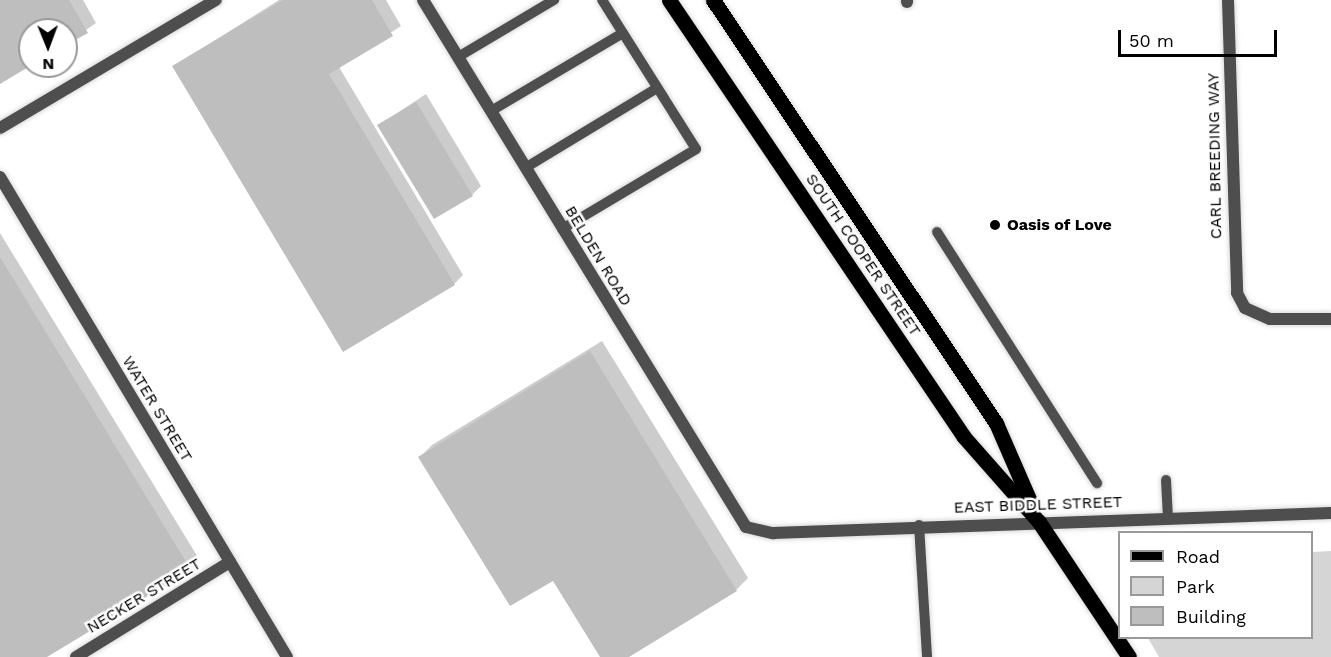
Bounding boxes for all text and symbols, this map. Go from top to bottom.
north arrow [18,18,78,78]
scale bar [1121,18,1280,56]
text: 50 m [1129,30,1174,51]
text: N [42,55,54,74]
street label: CARL BREEDING WAY [1204,72,1226,240]
street label: SOUTH COOPER STREET [801,170,925,340]
street label: BELDEN ROAD [561,202,635,310]
place label: Oasis of Love [1007,215,1112,235]
marker: Oasis of Love [988,218,1002,232]
street label: WATER STREET [118,353,196,465]
street label: EAST BIDDLE STREET [953,492,1123,518]
legend [1118,531,1313,639]
text: Road [1176,546,1220,567]
street label: NECKER STREET [83,554,205,638]
text: Park [1176,576,1215,597]
text: Building [1176,606,1246,627]

